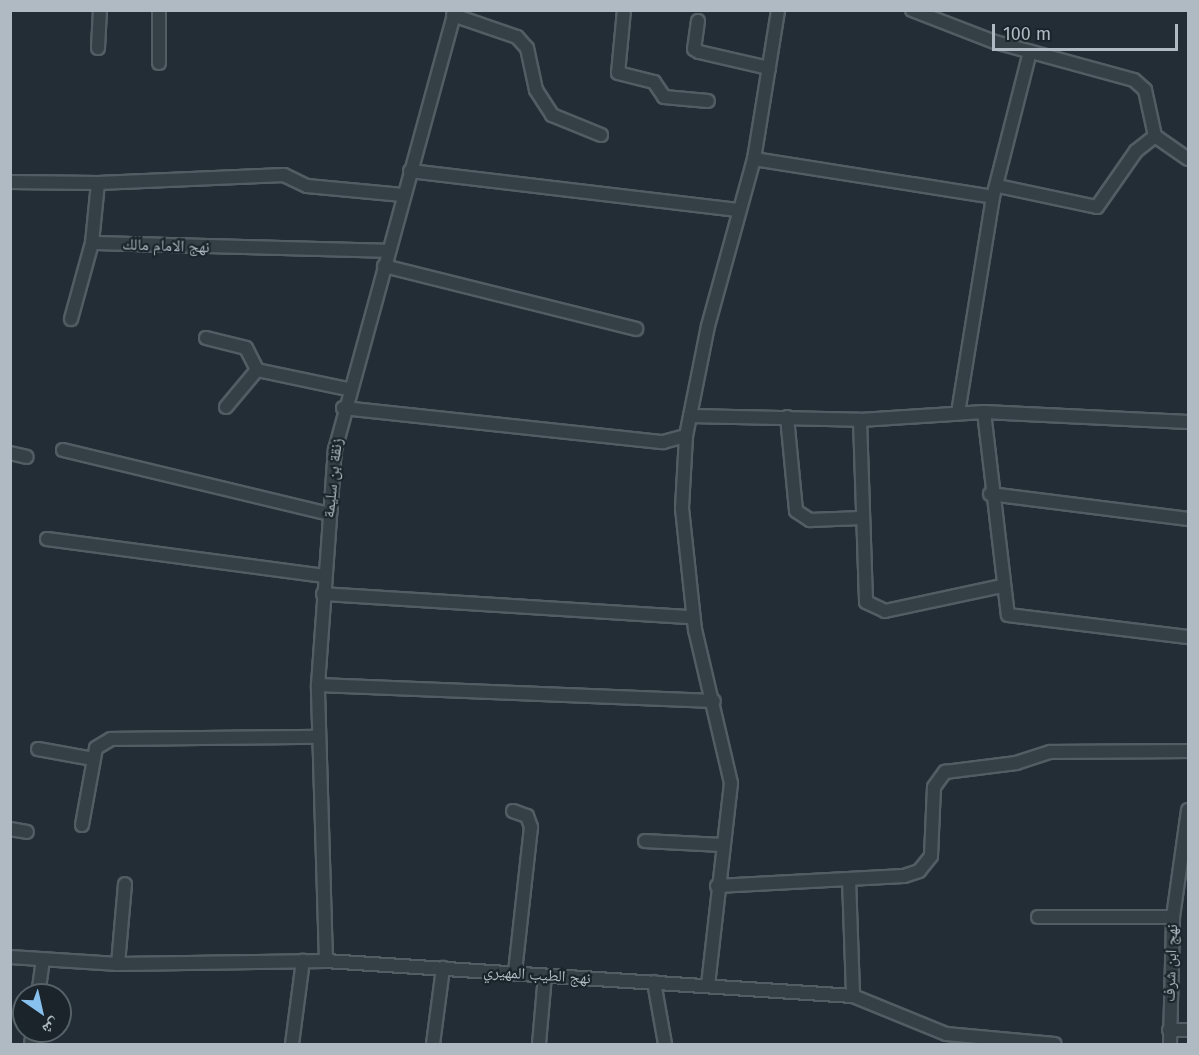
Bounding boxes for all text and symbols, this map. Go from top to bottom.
scale bar [995,12,1181,50]
text: 100 m [1003,23,1051,45]
street label: نهج الامام مالك [122,235,210,257]
street label: زنقة بن سليمة [319,437,347,519]
street label: نهج ابن شرف [1160,924,1182,1002]
street label: نهج الطيب المهيري [483,962,591,988]
north arrow [12,983,72,1043]
text: ش [39,1014,64,1039]

